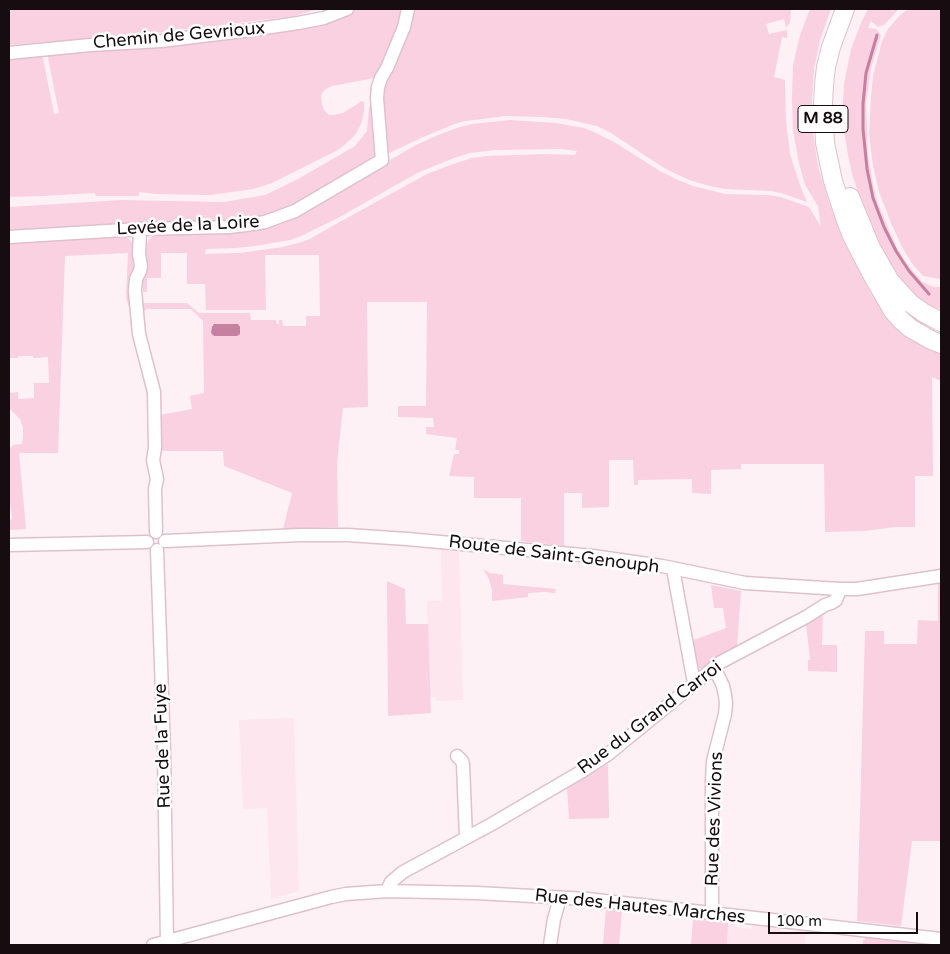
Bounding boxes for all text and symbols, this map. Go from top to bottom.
street label: Chemin de Gevrioux [92,18,266,54]
road number: M 88 [798,106,848,132]
street label: Levée de la Loire [116,211,260,241]
street label: Route de Saint-Genouph [447,531,661,579]
street label: Rue du Grand Carroi [574,657,726,779]
street label: Rue de la Fuye [150,683,176,809]
street label: Rue des Vivions [702,751,728,887]
street label: Rue des Hautes Marches [534,885,746,929]
scale bar [770,902,920,934]
text: 100 m [776,912,822,930]

